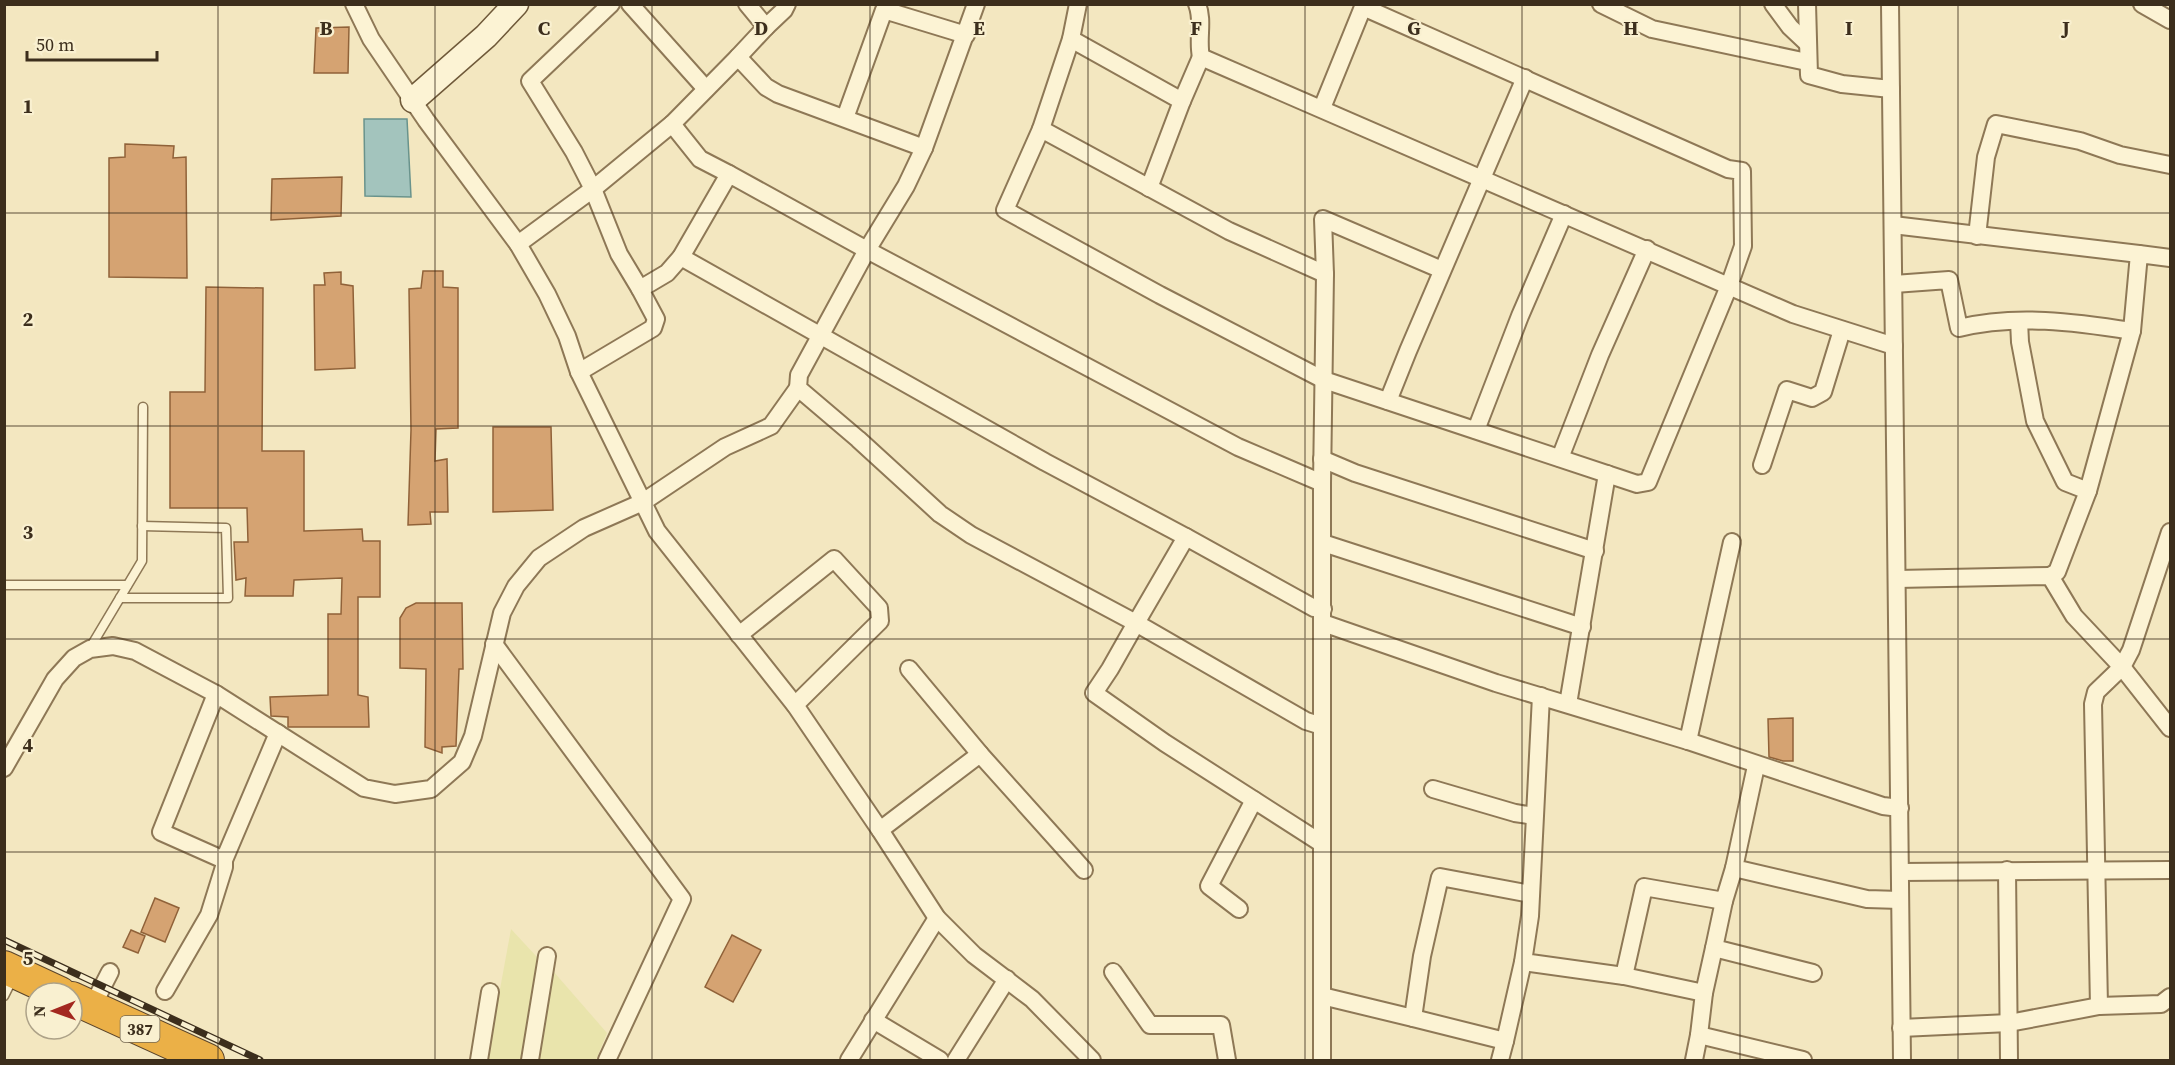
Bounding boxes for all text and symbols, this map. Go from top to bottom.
text: B [319,14,333,42]
text: C [538,14,550,42]
text: D [754,14,768,42]
text: E [973,14,985,42]
text: F [1190,14,1202,42]
text: G [1407,14,1421,42]
text: H [1623,14,1639,42]
text: I [1845,14,1853,42]
text: J [2060,14,2070,42]
scale bar [27,24,158,62]
text: 50 m [36,32,74,57]
text: 1 [23,92,33,120]
text: 2 [23,305,34,333]
text: 3 [23,518,34,546]
text: 4 [23,731,34,759]
text: 5 [23,944,34,972]
north arrow [24,981,84,1041]
text: N [28,1005,50,1017]
road number: 387 [120,1016,160,1042]

